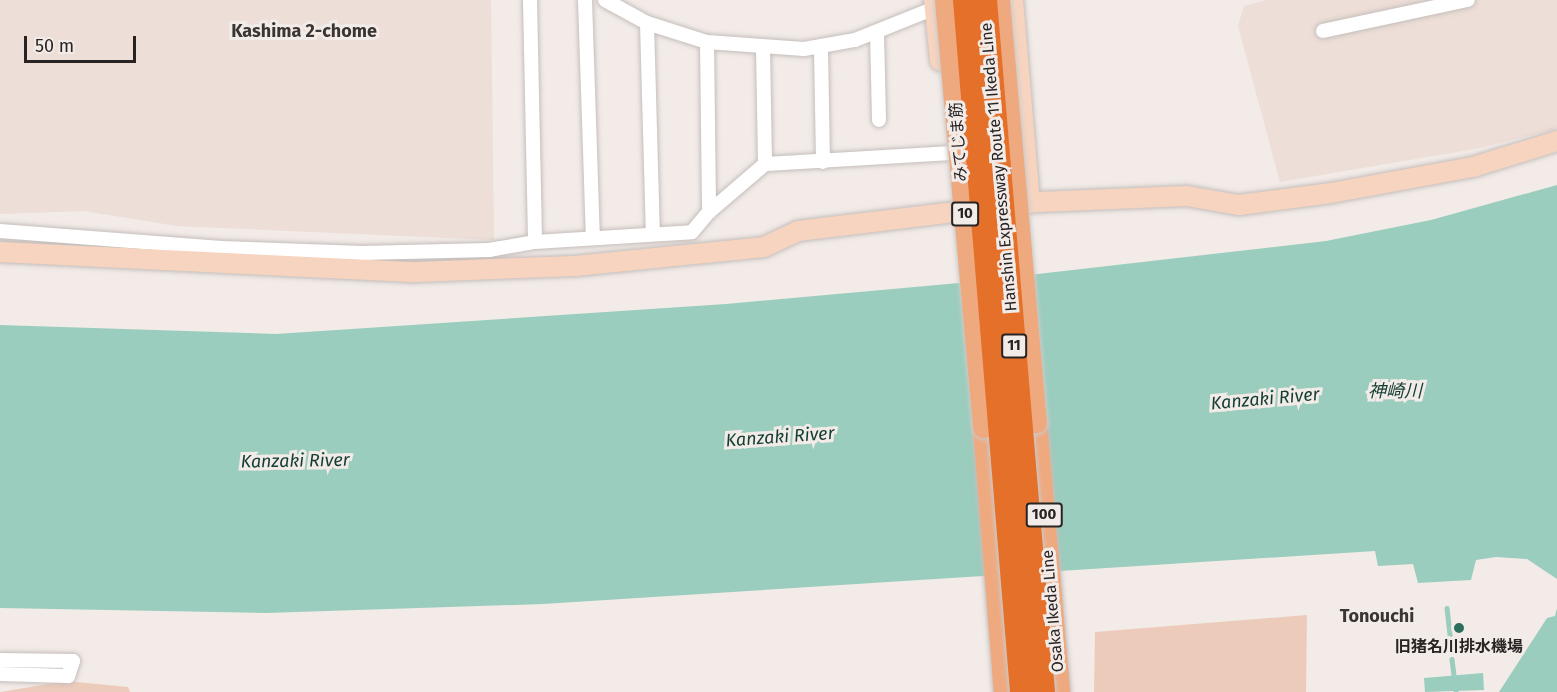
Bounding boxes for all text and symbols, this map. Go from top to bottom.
district label: Kashima 2-chome [231,20,377,42]
street label: Hanshin Expressway Route 11 Ikeda Line [977,22,1021,312]
scale bar [27,24,140,62]
text: 50 m [35,35,74,57]
street label: みてじま筋 [947,101,971,183]
road number: 10 [950,202,980,226]
road number: 11 [1000,334,1028,358]
water label: 神崎川 [1368,380,1422,402]
water label: Kanzaki River [1210,383,1320,415]
water label: Kanzaki River [725,422,835,452]
water label: Kanzaki River [240,449,350,473]
road number: 100 [1024,503,1064,527]
street label: Osaka Ikeda Line [1038,549,1068,673]
district label: Tonouchi [1340,605,1414,627]
marker: 旧猪名川排水機場 [1452,621,1466,635]
place label: 旧猪名川排水機場 [1395,637,1523,657]

